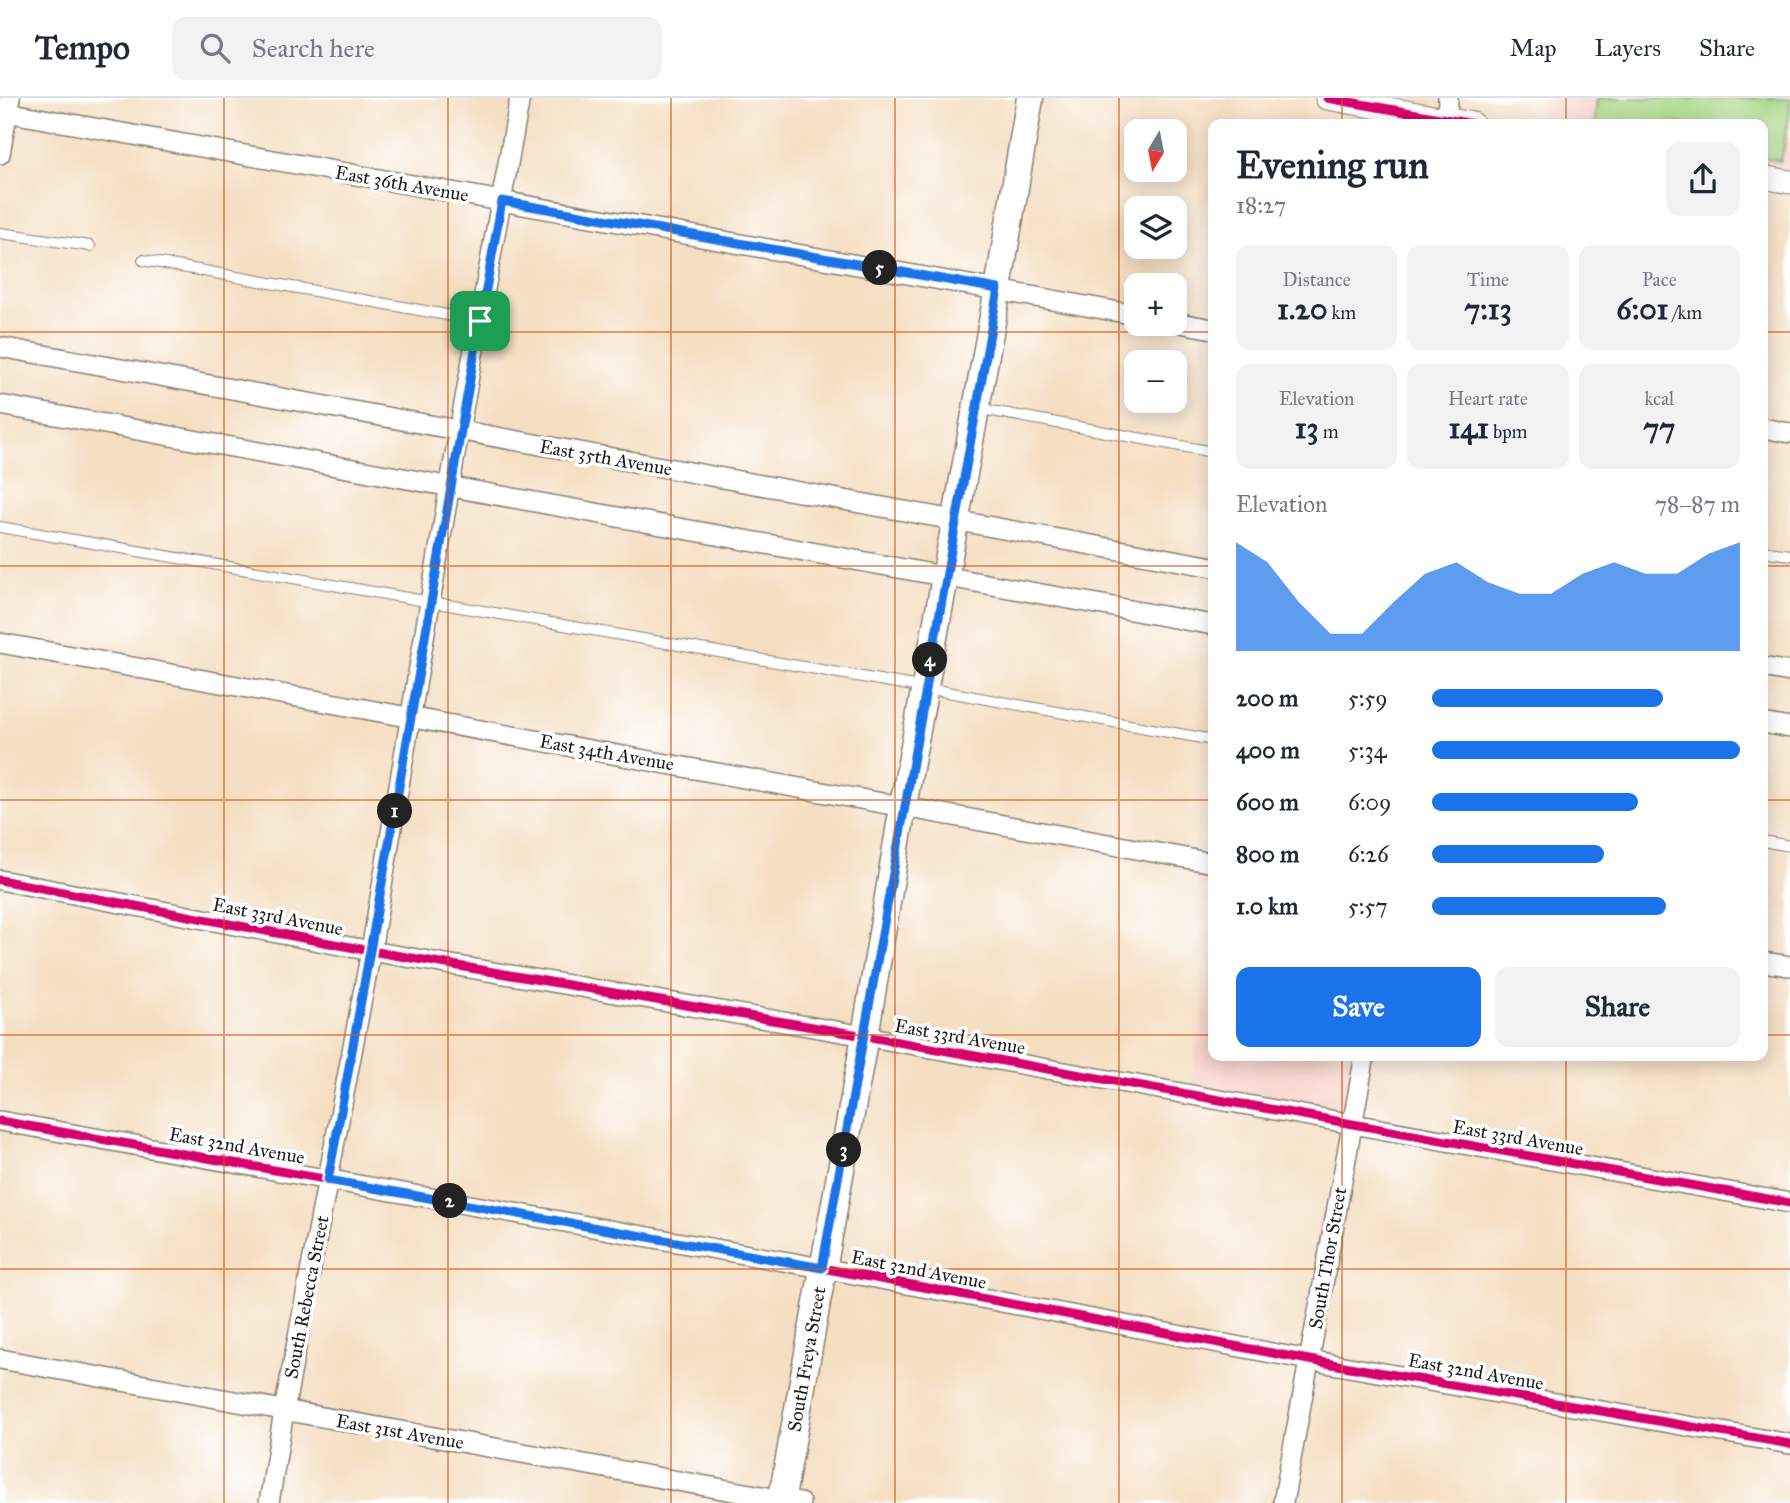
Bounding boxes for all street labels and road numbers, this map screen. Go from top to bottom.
street label: East 36th Avenue [333,160,471,207]
street label: East 35th Avenue [538,435,674,480]
street label: East 34th Avenue [538,729,676,776]
street label: East 33rd Avenue [211,893,345,940]
street label: East 33rd Avenue [893,1014,1027,1059]
street label: East 33rd Avenue [1451,1115,1585,1160]
street label: East 32nd Avenue [167,1122,307,1169]
street label: South Thor Street [1304,1185,1351,1331]
street label: South Rebecca Street [279,1213,334,1381]
street label: East 32nd Avenue [849,1245,989,1294]
street label: South Freya Street [782,1284,831,1434]
street label: East 32nd Avenue [1406,1348,1546,1395]
street label: East 31st Avenue [334,1409,466,1454]

